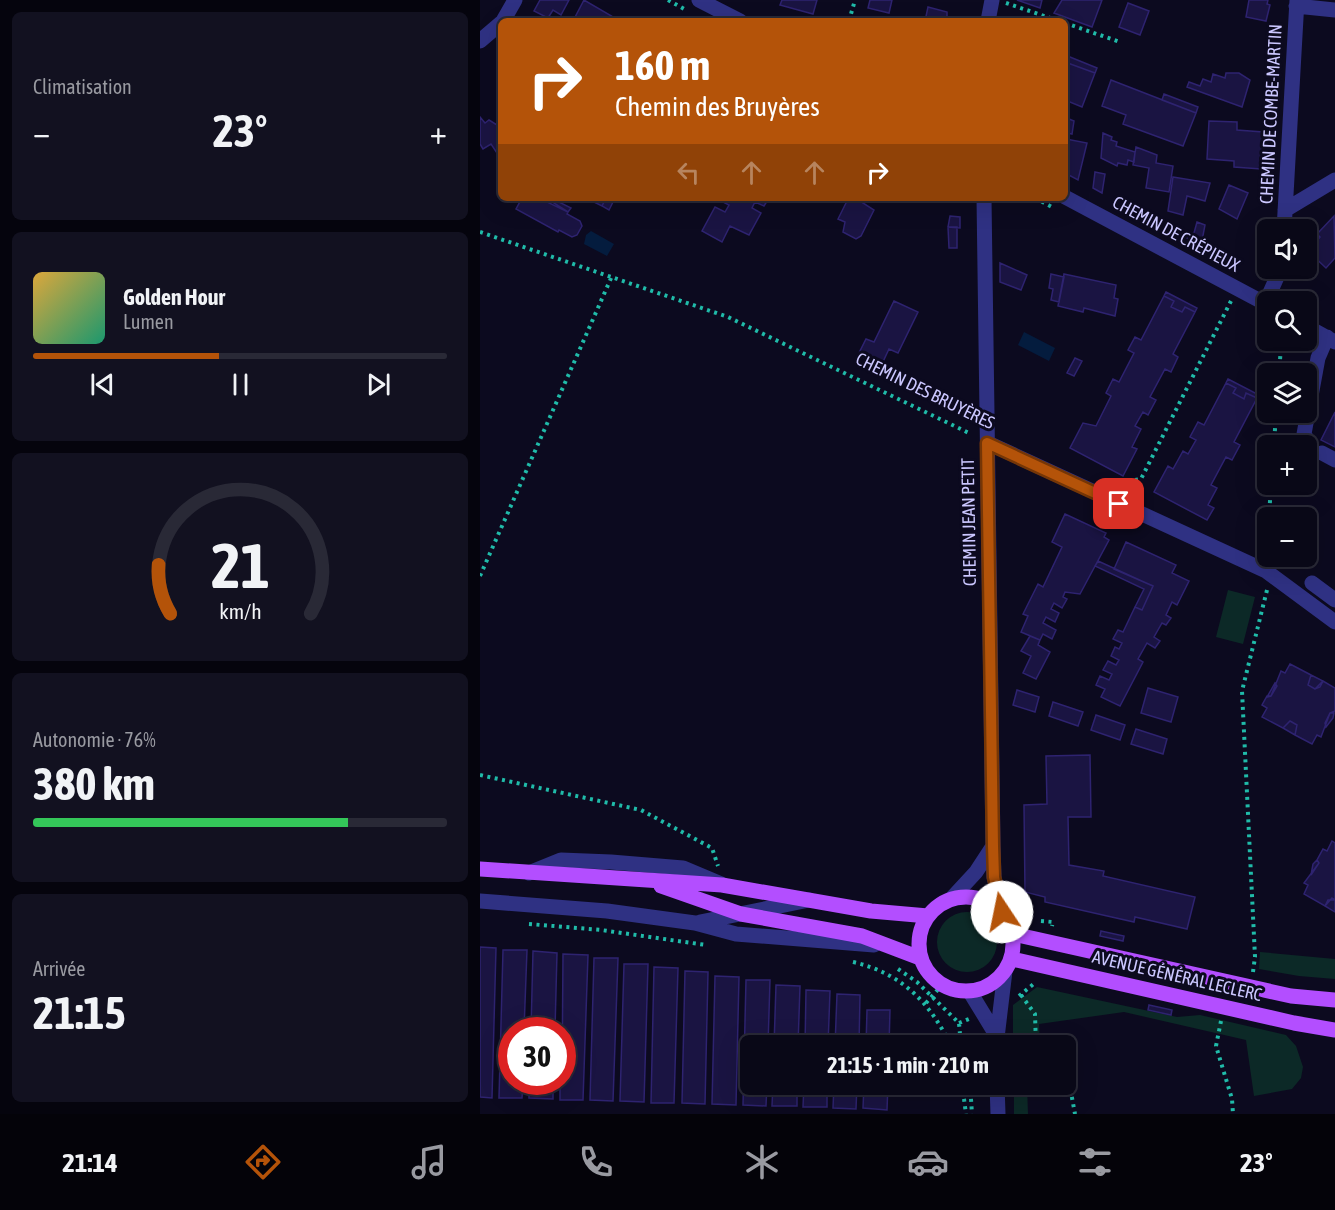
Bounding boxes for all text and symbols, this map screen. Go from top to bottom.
street label: CHEMIN DE COMBE-MARTIN [1255,23,1286,204]
text: 160 m [615,41,710,89]
icon: right [516,42,594,120]
text: Climatisation [33,75,132,98]
text: Chemin des Bruyères [615,91,820,122]
text: 23° [213,105,267,157]
text: − [33,113,50,151]
text: + [430,113,447,151]
icon: left [672,156,705,189]
icon: ahead [735,156,768,189]
icon: ahead [798,156,831,189]
icon: right [861,156,894,189]
street label: CHEMIN DE CRÉPIEUX [1109,191,1244,276]
map controls [1257,219,1317,567]
button: sound [1257,219,1317,279]
text: Golden Hour [123,284,225,310]
button: search [1257,291,1317,351]
text: Lumen [123,310,174,333]
street label: CHEMIN DES BRUYÈRES [852,348,998,433]
button: layers [1257,363,1317,423]
icon: previous [86,368,119,401]
icon: pause [224,368,257,401]
icon: next [362,368,395,401]
button: + [1257,435,1317,495]
street label: CHEMIN JEAN PETIT [957,458,980,586]
pin [1093,478,1144,529]
icon: arrive [1102,487,1135,520]
button: − [1257,507,1317,567]
text: 21 [211,530,269,601]
text: km/h [219,599,261,624]
text: Autonomie · 76% [33,728,156,751]
text: 380 km [33,758,155,810]
position arrow [970,880,1034,944]
street label: AVENUE GÉNÉRAL LECLERC [1090,946,1264,1005]
text: Arrivée [33,957,85,980]
text: 21:15 [33,987,126,1039]
speed limit sign: 30 [498,1017,576,1095]
text: 21:15 · 1 min · 210 m [827,1052,989,1078]
icon: directions [242,1141,284,1183]
icon: music [408,1141,450,1183]
icon: phone [575,1141,617,1183]
icon: climate [741,1141,783,1183]
icon: car [907,1141,949,1183]
icon: filters [1074,1141,1116,1183]
text: 21:14 [62,1147,118,1178]
text: 23° [1240,1147,1273,1178]

